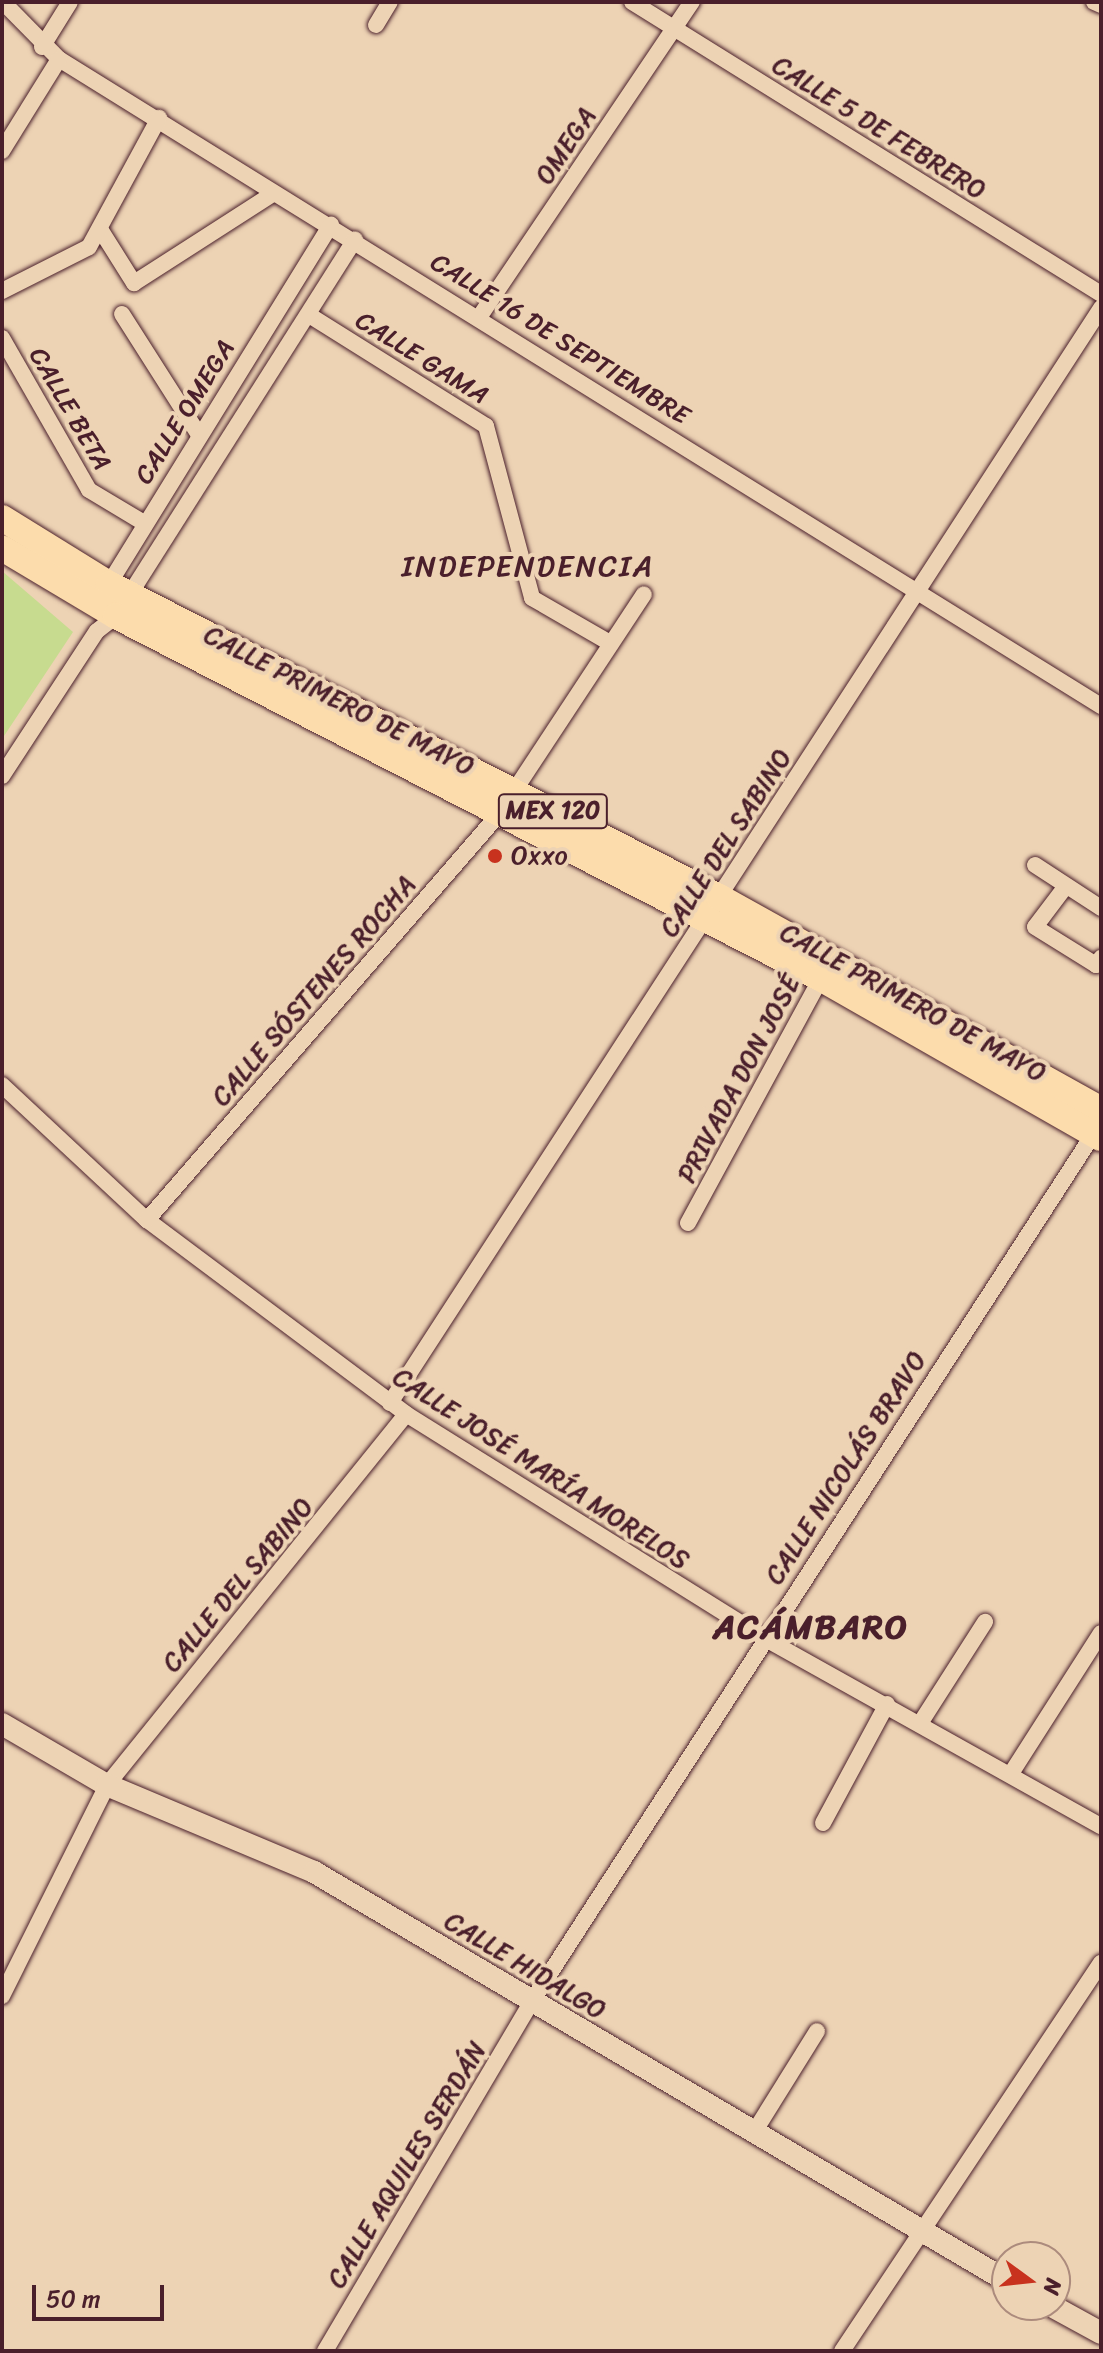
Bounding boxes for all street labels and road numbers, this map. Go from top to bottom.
street label: CALLE 5 DE FEBRERO [767,50,991,206]
street label: OMEGA [529,102,603,190]
street label: CALLE 16 DE SEPTIEMBRE [426,247,694,431]
street label: CALLE GAMA [350,305,494,411]
street label: CALLE OMEGA [128,334,242,490]
street label: CALLE BETA [23,342,117,476]
street label: CALLE PRIMERO DE MAYO [198,619,480,783]
street label: CALLE DEL SABINO [653,742,799,944]
road number: MEX 120 [497,791,609,831]
street label: CALLE SÓSTENES ROCHA [205,869,423,1113]
street label: CALLE PRIMERO DE MAYO [774,916,1052,1090]
street label: PRIVADA DON JOSÉ [671,970,807,1188]
street label: CALLE NICOLÁS BRAVO [758,1345,934,1591]
street label: CALLE JOSÉ MARÍA MORELOS [387,1362,695,1576]
street label: CALLE DEL SABINO [155,1491,321,1679]
street label: CALLE HIDALGO [438,1905,612,2027]
street label: CALLE AQUILES SERDÁN [321,2036,493,2294]

